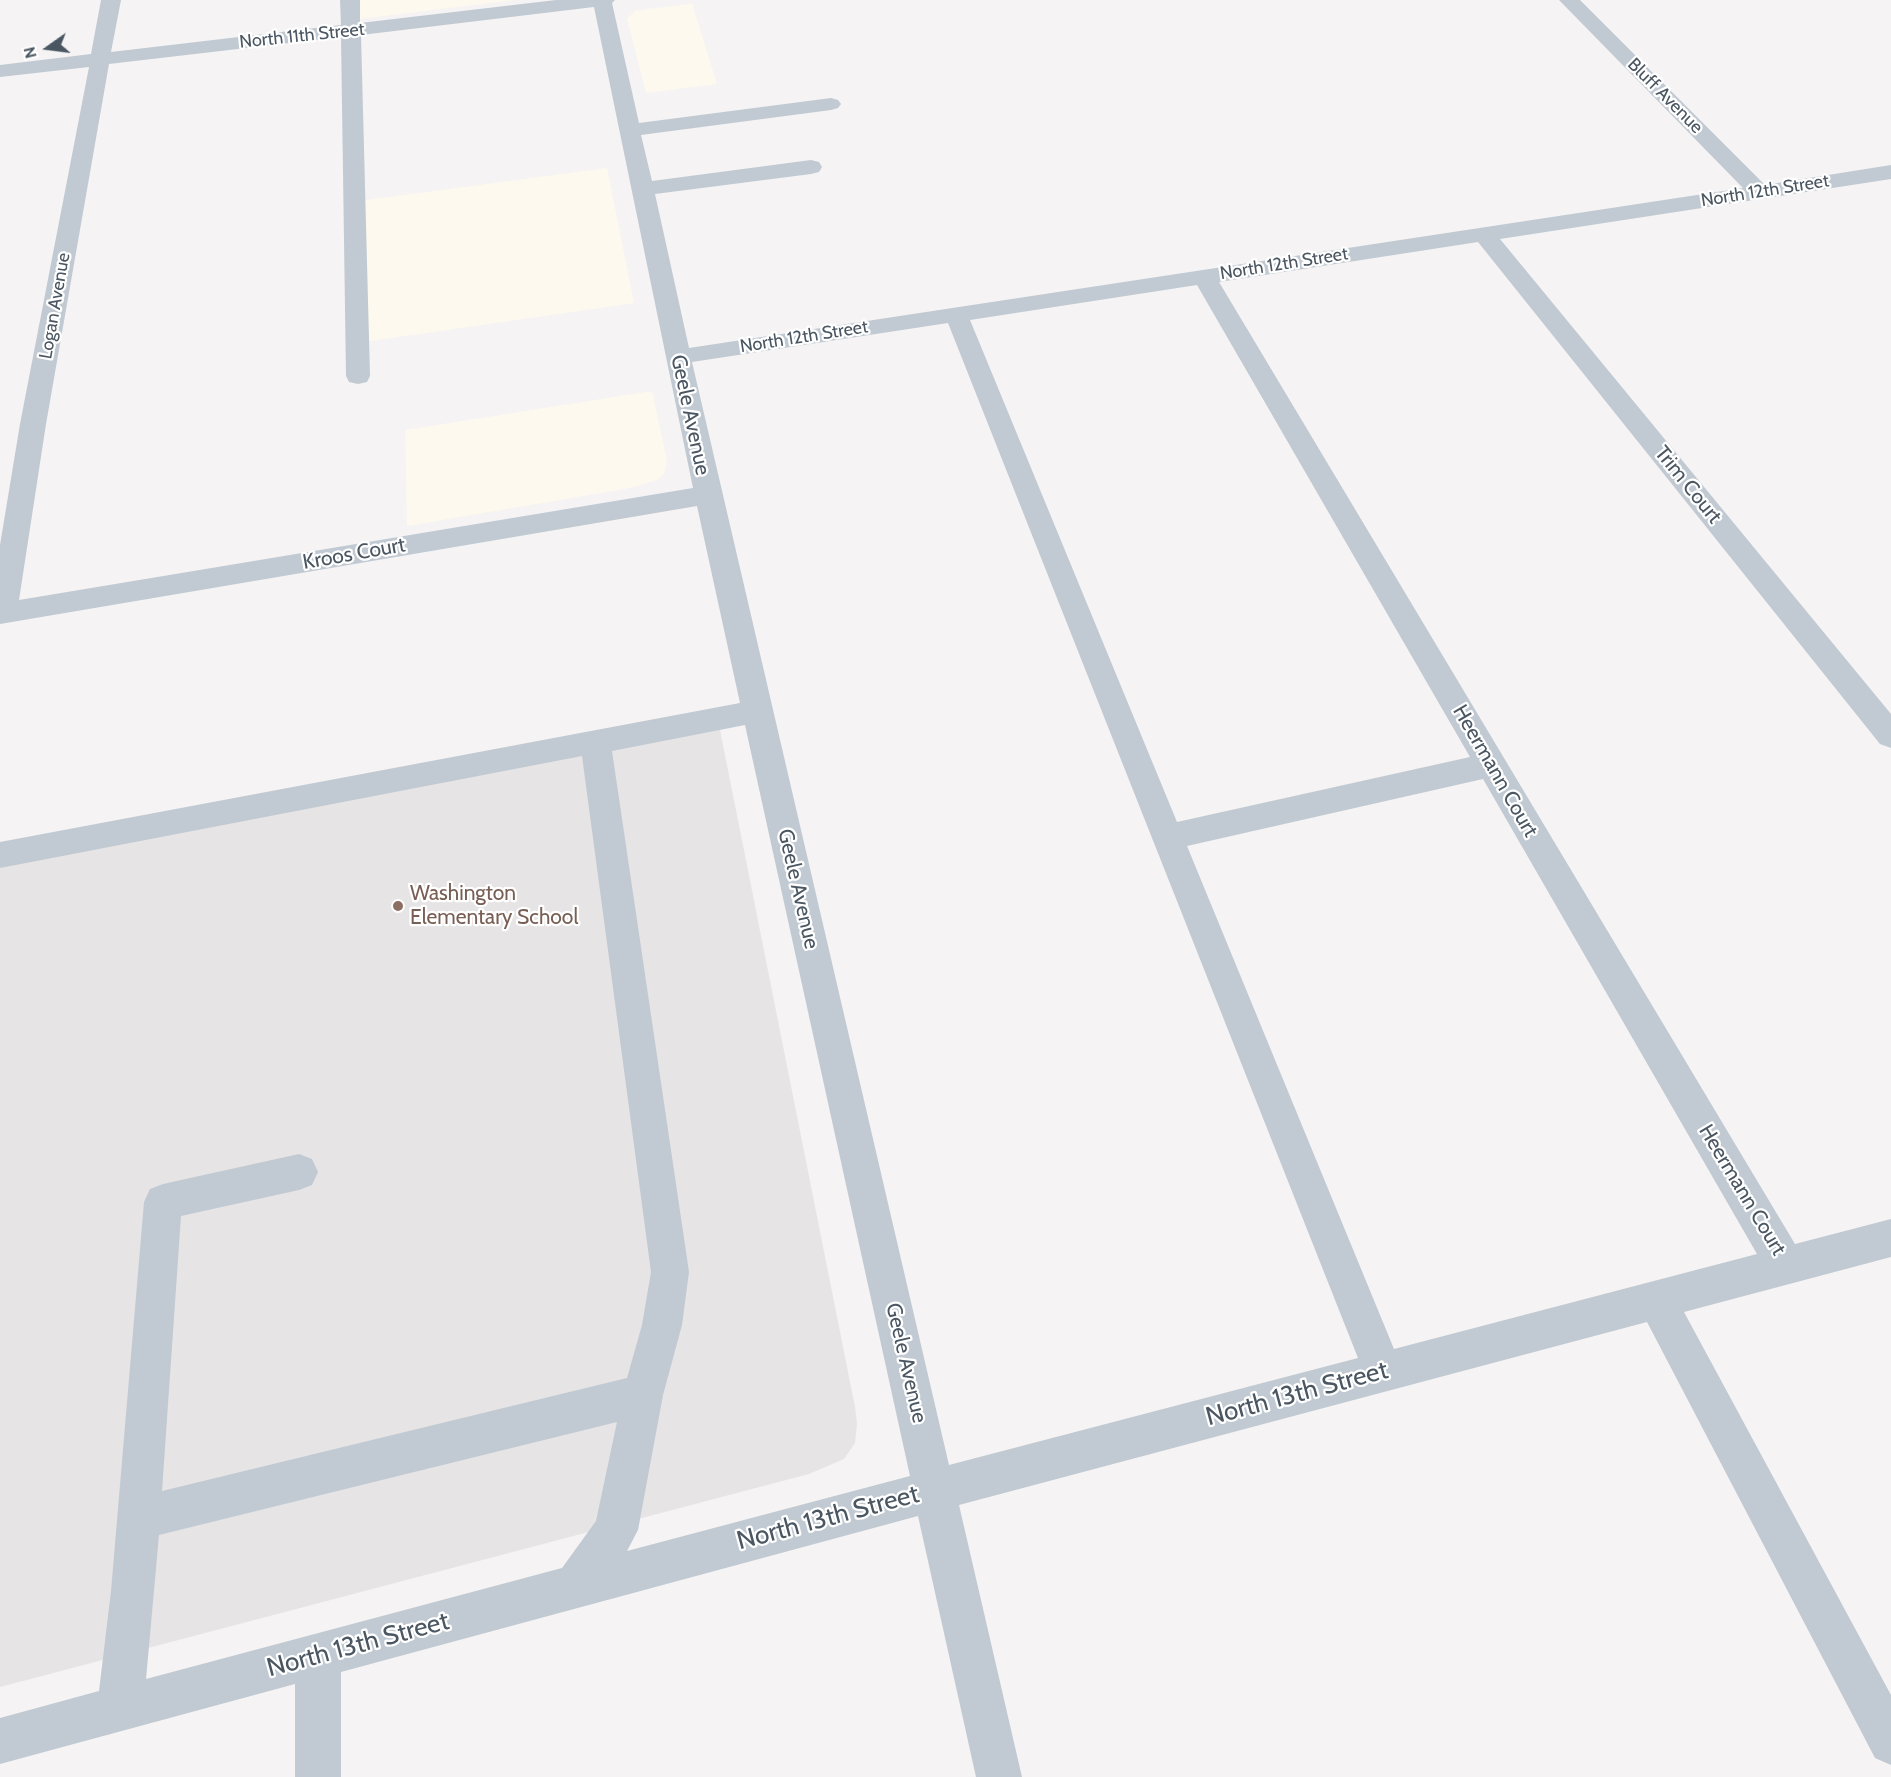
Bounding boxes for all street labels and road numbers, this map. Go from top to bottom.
street label: North 11th Street [238,19,366,53]
street label: Bluff Avenue [1623,54,1707,138]
street label: North 12th Street [1699,170,1831,212]
street label: North 12th Street [1218,243,1350,285]
street label: Logan Avenue [35,251,75,361]
street label: North 12th Street [738,316,870,358]
street label: Geele Avenue [665,353,715,477]
street label: Trim Court [1649,441,1727,529]
street label: Kroos Court [301,533,407,575]
street label: Heermann Court [1447,700,1543,842]
street label: Geele Avenue [772,827,824,951]
street label: Heermann Court [1693,1120,1791,1260]
street label: Geele Avenue [880,1301,932,1425]
street label: North 13th Street [1203,1355,1391,1433]
street label: North 13th Street [734,1479,922,1557]
street label: North 13th Street [264,1606,452,1684]

